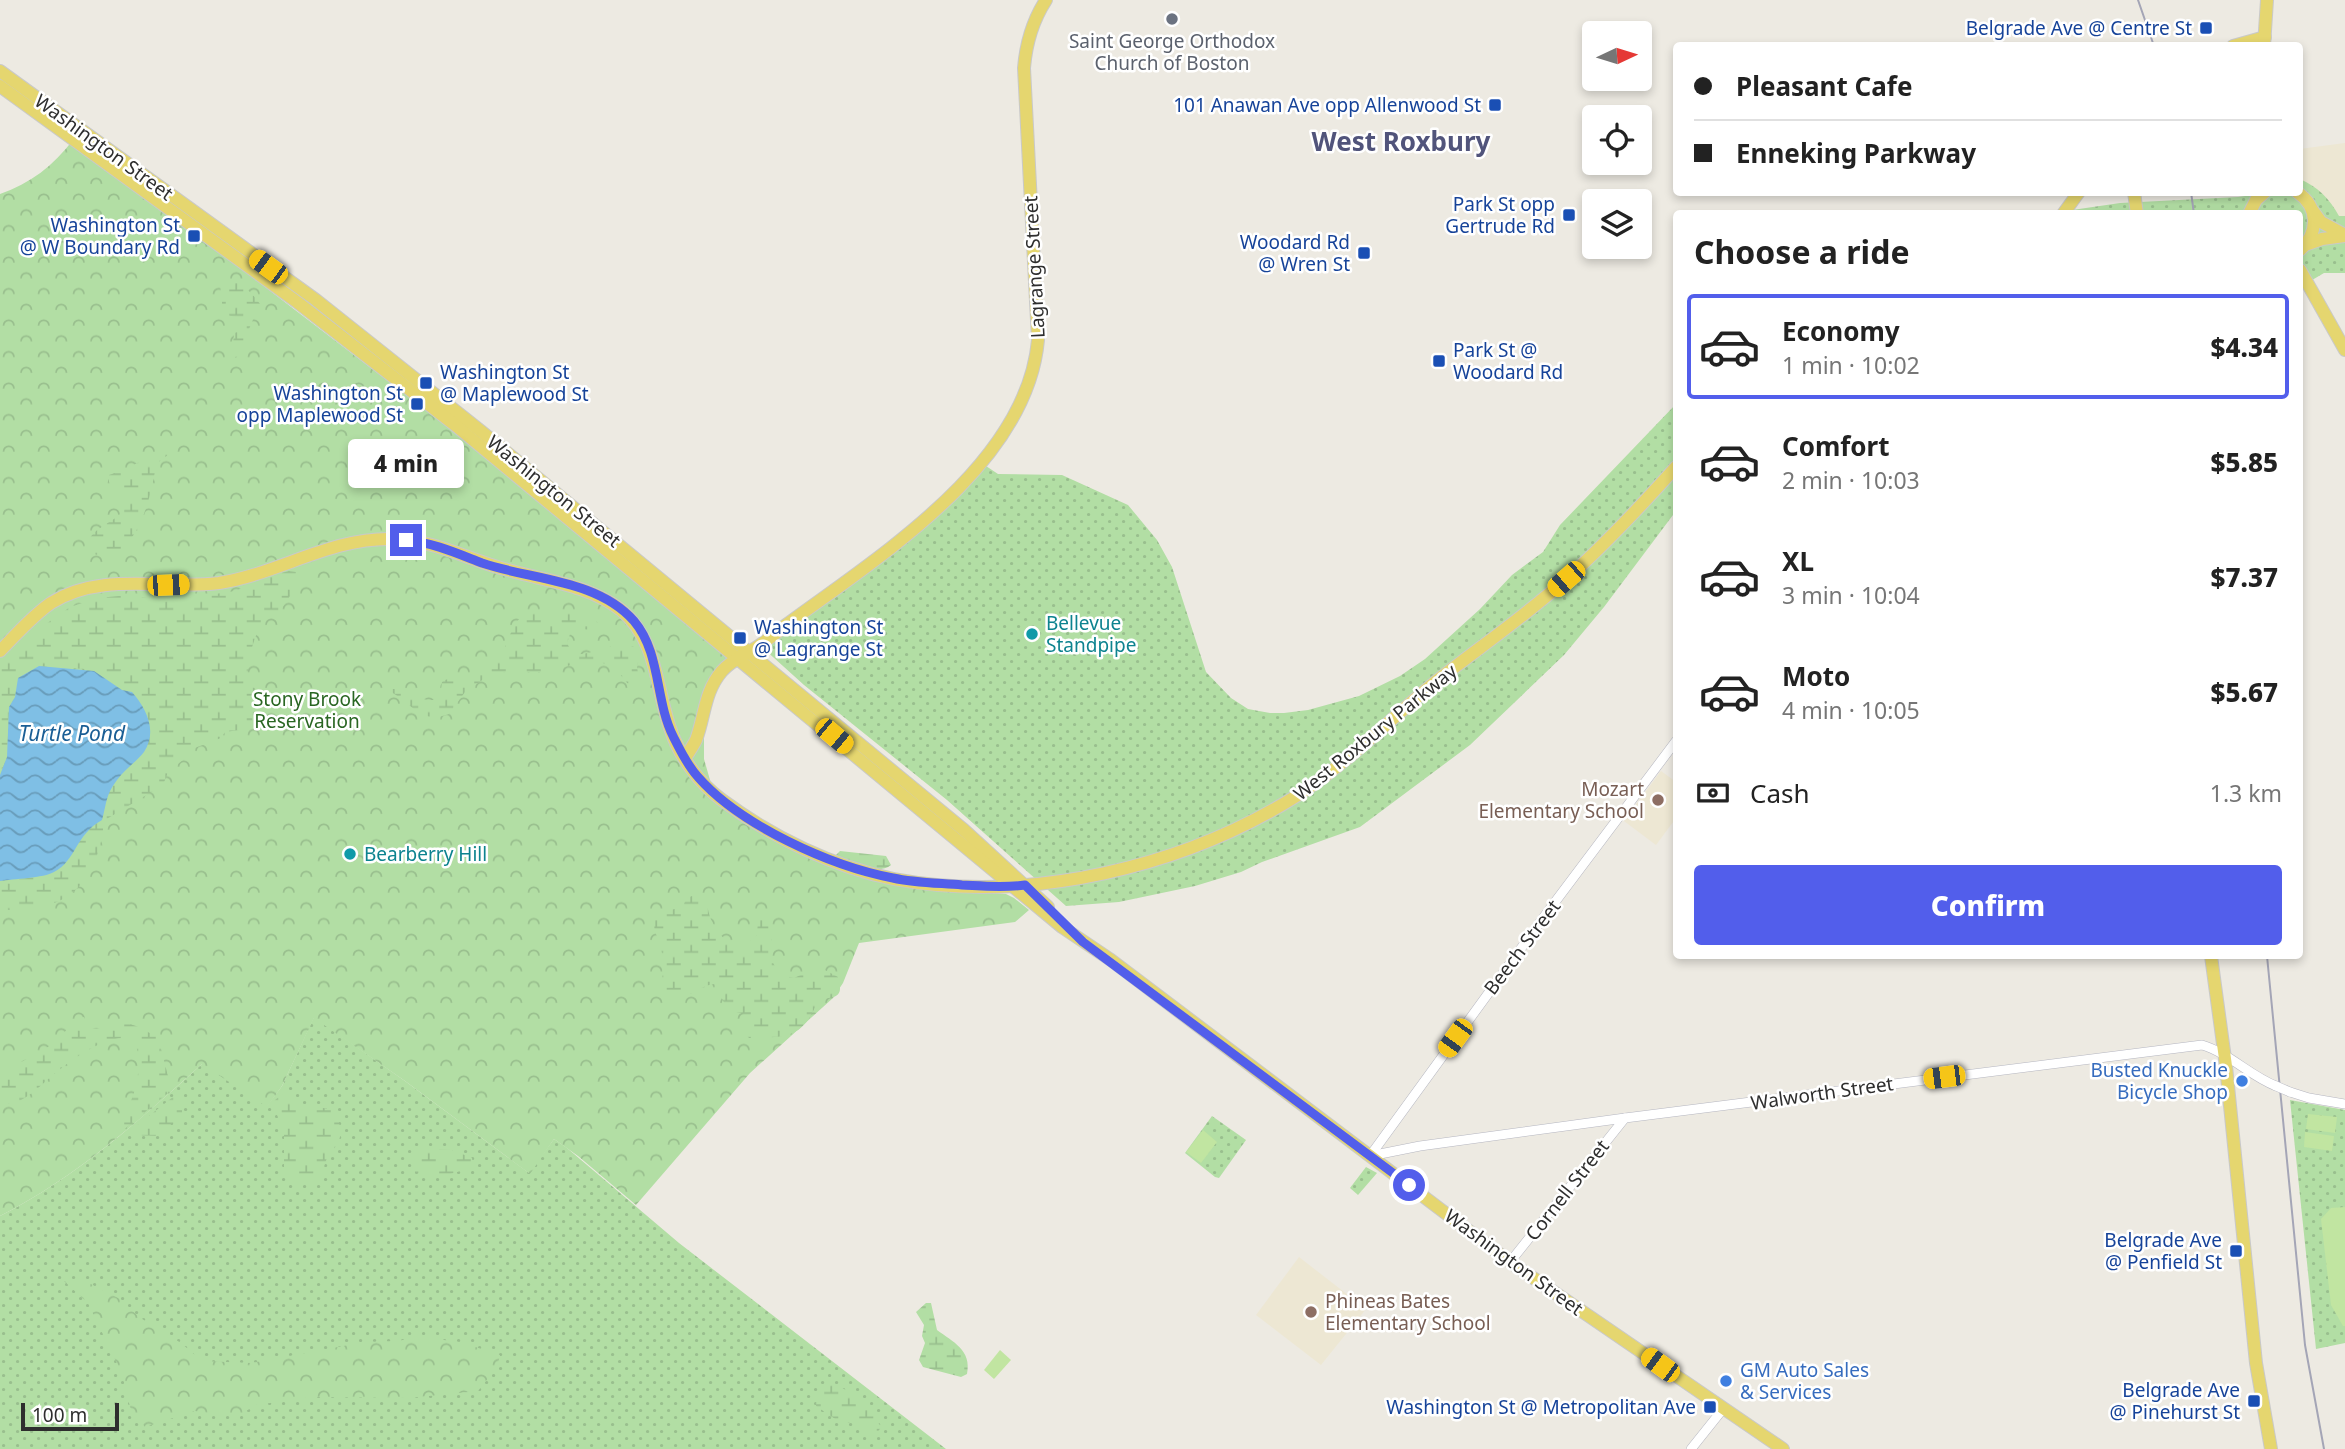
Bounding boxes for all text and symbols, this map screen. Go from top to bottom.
marker: Saint George Orthodox Church of Boston [1164,11,1180,27]
place label: Belgrade Ave @ Centre St [1966,15,2192,41]
marker: Belgrade Ave @ Centre St [2198,20,2214,36]
north arrow [1582,21,1652,91]
map controls [1582,21,1652,259]
place label: Saint George Orthodox Church of Boston [1069,28,1275,76]
text: Pleasant Cafe [1736,68,1912,104]
street label: Washington Street [30,88,179,206]
place label: 101 Anawan Ave opp Allenwood St [1173,92,1481,118]
marker: 101 Anawan Ave opp Allenwood St [1487,97,1503,113]
button: locate [1582,105,1652,175]
district label: West Roxbury [1312,123,1491,159]
text: Enneking Parkway [1736,135,1976,171]
button: layers [1582,189,1652,259]
place label: Park St opp Gertrude Rd [1445,191,1555,239]
street label: Lagrange Street [1017,195,1051,339]
marker: Park St opp Gertrude Rd [1561,207,1577,223]
place label: Washington St @ W Boundary Rd [20,212,180,260]
marker: Washington St @ W Boundary Rd [186,228,202,244]
place label: Woodard Rd @ Wren St [1240,229,1350,277]
text: Choose a ride [1694,230,1910,273]
marker: Woodard Rd @ Wren St [1356,245,1372,261]
car [245,246,292,288]
text: Economy [1782,313,1900,349]
icon: car [1698,315,1761,378]
text: $4.34 [2211,329,2278,365]
place label: Park St @ Woodard Rd [1453,337,1563,385]
text: 1 min · 10:02 [1782,349,1920,381]
marker: Park St @ Woodard Rd [1431,353,1447,369]
place label: Washington St @ Maplewood St [440,359,589,407]
marker: Washington St @ Maplewood St [418,375,434,391]
place label: Washington St opp Maplewood St [237,380,403,428]
marker: Washington St opp Maplewood St [409,396,425,412]
text: Comfort [1782,428,1890,464]
street label: Washington Street [482,429,626,553]
icon: car [1698,430,1761,493]
callout: 4 min [348,438,464,488]
text: $5.85 [2211,444,2278,480]
text: 4 min [374,447,438,479]
text: 2 min · 10:03 [1782,464,1920,496]
route end [390,524,422,556]
text: XL [1782,543,1814,579]
icon: car [1698,545,1761,608]
car [1544,557,1589,601]
text: $7.37 [2211,559,2278,595]
car [147,574,190,596]
text: 3 min · 10:04 [1782,579,1920,611]
place label: Bellevue Standpipe [1046,610,1136,658]
place label: Washington St @ Lagrange St [754,614,884,662]
marker: Bellevue Standpipe [1024,626,1040,642]
marker: Washington St @ Lagrange St [732,630,748,646]
street label: West Roxbury Parkway [1288,658,1462,806]
text: Moto [1782,658,1850,694]
icon: car [1698,660,1761,723]
text: $5.67 [2211,674,2278,710]
park label: Stony Brook Reservation [253,686,361,734]
text: 4 min · 10:05 [1782,694,1920,726]
car [812,714,857,758]
water label: Turtle Pond [19,719,126,747]
icon: cash [1694,774,1732,812]
text: Cash [1750,775,1810,811]
place label: Mozart Elementary School [1478,776,1644,824]
text: 1.3 km [2210,777,2282,809]
marker: Mozart Elementary School [1650,792,1666,808]
place label: Bearberry Hill [364,841,487,867]
marker: Bearberry Hill [342,846,358,862]
button: Confirm [1694,865,2282,945]
street label: Beech Street [1478,894,1566,1000]
car [1435,1015,1476,1061]
place label: Busted Knuckle Bicycle Shop [2090,1057,2228,1105]
car [1922,1064,1967,1090]
street label: Walworth Street [1749,1070,1895,1116]
marker: Busted Knuckle Bicycle Shop [2234,1073,2250,1089]
street label: Cornell Street [1519,1134,1615,1246]
route start [1393,1169,1425,1201]
street label: Washington Street [1440,1203,1589,1321]
place label: Belgrade Ave @ Penfield St [2104,1227,2222,1275]
marker: Belgrade Ave @ Penfield St [2228,1243,2244,1259]
place label: Phineas Bates Elementary School [1325,1288,1491,1336]
marker: Phineas Bates Elementary School [1303,1304,1319,1320]
car [1637,1344,1684,1386]
place label: GM Auto Sales & Services [1740,1357,1869,1405]
marker: GM Auto Sales & Services [1718,1373,1734,1389]
place label: Belgrade Ave @ Pinehurst St [2110,1377,2240,1425]
marker: Belgrade Ave @ Pinehurst St [2246,1393,2262,1409]
place label: Washington St @ Metropolitan Ave [1386,1394,1696,1420]
marker: Washington St @ Metropolitan Ave [1702,1399,1718,1415]
scale bar [21,1400,119,1432]
text: 100 m [32,1402,87,1428]

